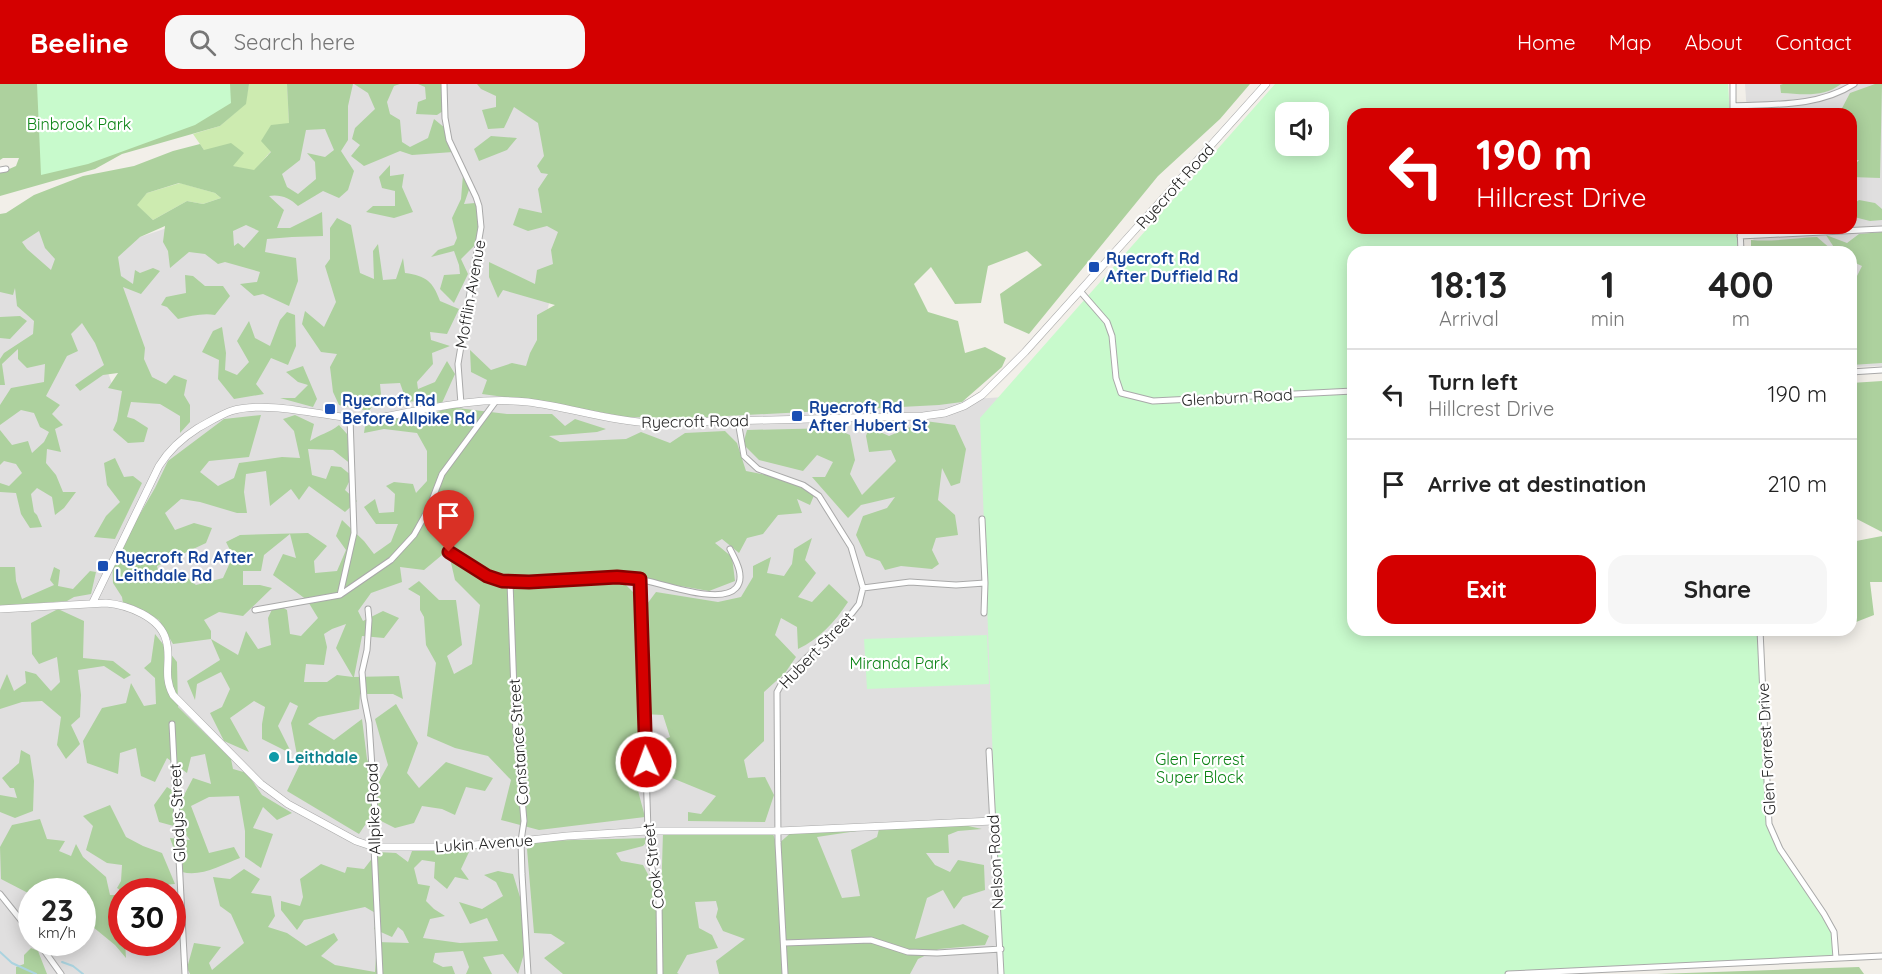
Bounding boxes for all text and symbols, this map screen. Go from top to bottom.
search box [165,15,585,69]
text: Beeline [30,25,129,60]
icon: search [186,26,219,59]
text: Search here [234,28,355,56]
text: Home [1517,29,1576,55]
text: Map [1609,29,1652,55]
text: About [1685,29,1743,55]
text: Contact [1776,29,1852,55]
map controls [1275,102,1329,156]
button: sound [1275,102,1329,156]
park label: Binbrook Park [27,114,131,134]
text: 190 m [1476,128,1592,181]
icon: left [1377,132,1455,210]
street label: Ryecroft Road [1131,139,1219,233]
text: Hillcrest Drive [1476,180,1647,214]
street label: Mofflin Avenue [451,238,489,350]
place label: Ryecroft Rd After Duffield Rd [1106,248,1238,286]
marker: Ryecroft Rd After Duffield Rd [1087,260,1101,274]
text: 18:13 [1430,262,1507,307]
text: 1 [1601,262,1615,307]
text: 400 [1708,262,1774,307]
text: Arrival [1439,306,1499,331]
text: min [1591,306,1625,331]
text: m [1732,306,1750,331]
text: Turn left [1428,368,1518,396]
icon: left [1377,378,1410,411]
text: 190 m [1767,380,1827,408]
street label: Glenburn Road [1181,384,1293,410]
place label: Ryecroft Rd Before Allpike Rd [342,390,475,428]
text: Hillcrest Drive [1428,396,1554,421]
place label: Ryecroft Rd After Hubert St [809,397,928,435]
marker: Ryecroft Rd Before Allpike Rd [323,402,337,416]
marker: Ryecroft Rd After Hubert St [790,409,804,423]
street label: Ryecroft Road [641,410,749,432]
icon: arrive [1377,468,1410,501]
text: Arrive at destination [1428,470,1646,498]
text: 210 m [1768,470,1827,498]
pin [423,490,474,552]
icon: arrive [432,499,465,532]
place label: Ryecroft Rd After Leithdale Rd [115,547,253,585]
button: Exit [1377,555,1596,624]
button: Share [1608,555,1827,624]
marker: Ryecroft Rd After Leithdale Rd [96,559,110,573]
street label: Hubert Street [774,607,858,693]
park label: Miranda Park [849,653,949,673]
street label: Constance Street [504,678,532,806]
street label: Glen Forrest Drive [1753,682,1779,816]
position arrow [614,730,678,794]
place label: Leithdale [286,747,358,767]
park label: Glen Forrest Super Block [1155,749,1245,787]
marker: Leithdale [267,750,281,764]
street label: Gladys Street [164,763,190,863]
street label: Allpike Road [361,763,385,855]
street label: Nelson Road [983,814,1007,910]
street label: Cook Street [638,822,668,910]
street label: Lukin Avenue [434,830,534,856]
speed limit sign: 30 [108,878,186,956]
text: 23 [40,891,74,929]
text: km/h [38,923,76,942]

